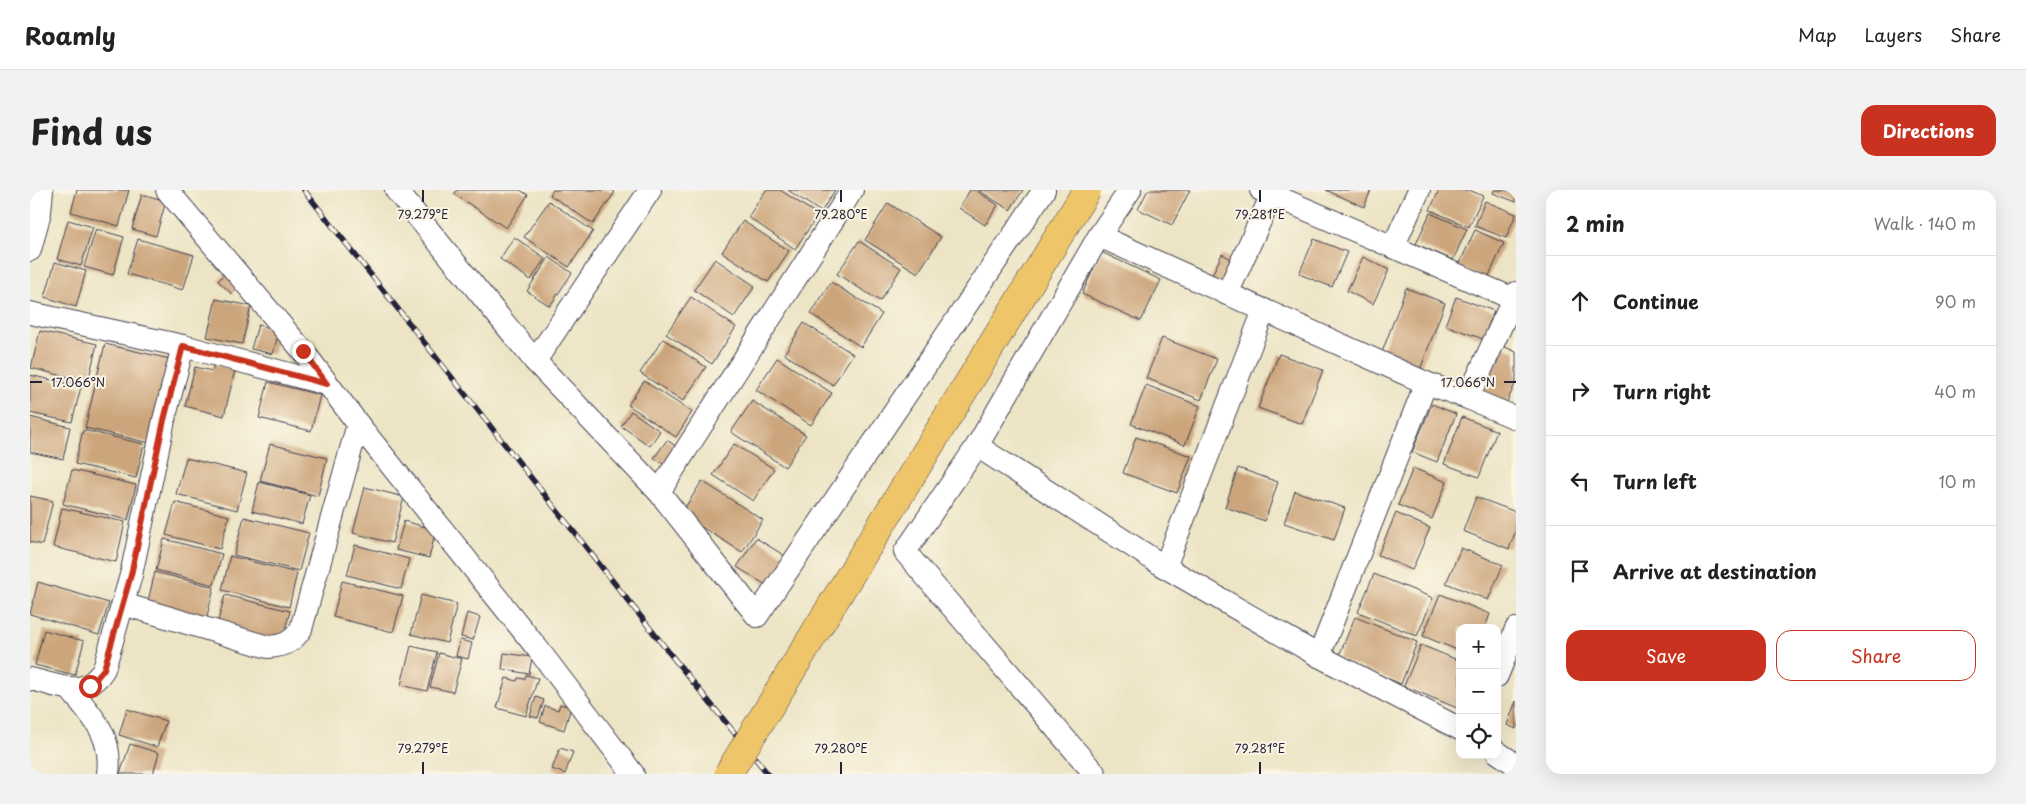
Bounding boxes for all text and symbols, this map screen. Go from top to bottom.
text: Roamly [25,17,116,53]
text: Map [1798,21,1837,48]
text: Layers [1865,21,1922,48]
text: Share [1950,21,2001,48]
text: Find us [30,104,152,157]
button: Directions [1861,105,1996,156]
text: 79.279°E [397,205,449,223]
text: 79.280°E [814,205,868,223]
text: 79.281°E [1235,205,1285,223]
text: 2 min [1566,207,1625,239]
text: Walk · 140 m [1874,211,1976,235]
icon: ahead [1566,287,1594,315]
text: Continue [1613,287,1699,315]
text: 90 m [1935,289,1976,313]
route end [292,340,315,363]
text: 17.066°N [51,373,105,391]
text: 17.066°N [1441,373,1495,391]
icon: right [1566,377,1594,405]
text: Turn right [1613,377,1711,405]
text: 40 m [1934,379,1976,403]
icon: left [1566,467,1594,495]
text: Turn left [1613,467,1697,495]
text: 10 m [1939,469,1976,493]
icon: arrive [1566,557,1594,585]
text: Arrive at destination [1613,557,1817,585]
map controls [1456,624,1501,759]
button: + [1456,624,1501,669]
button: Save [1566,630,1766,681]
button: Share [1776,630,1976,681]
button: − [1456,669,1501,714]
route start [79,675,102,698]
button: locate [1456,714,1501,759]
text: 79.279°E [397,739,449,757]
text: 79.280°E [814,739,868,757]
text: 79.281°E [1235,739,1285,757]

